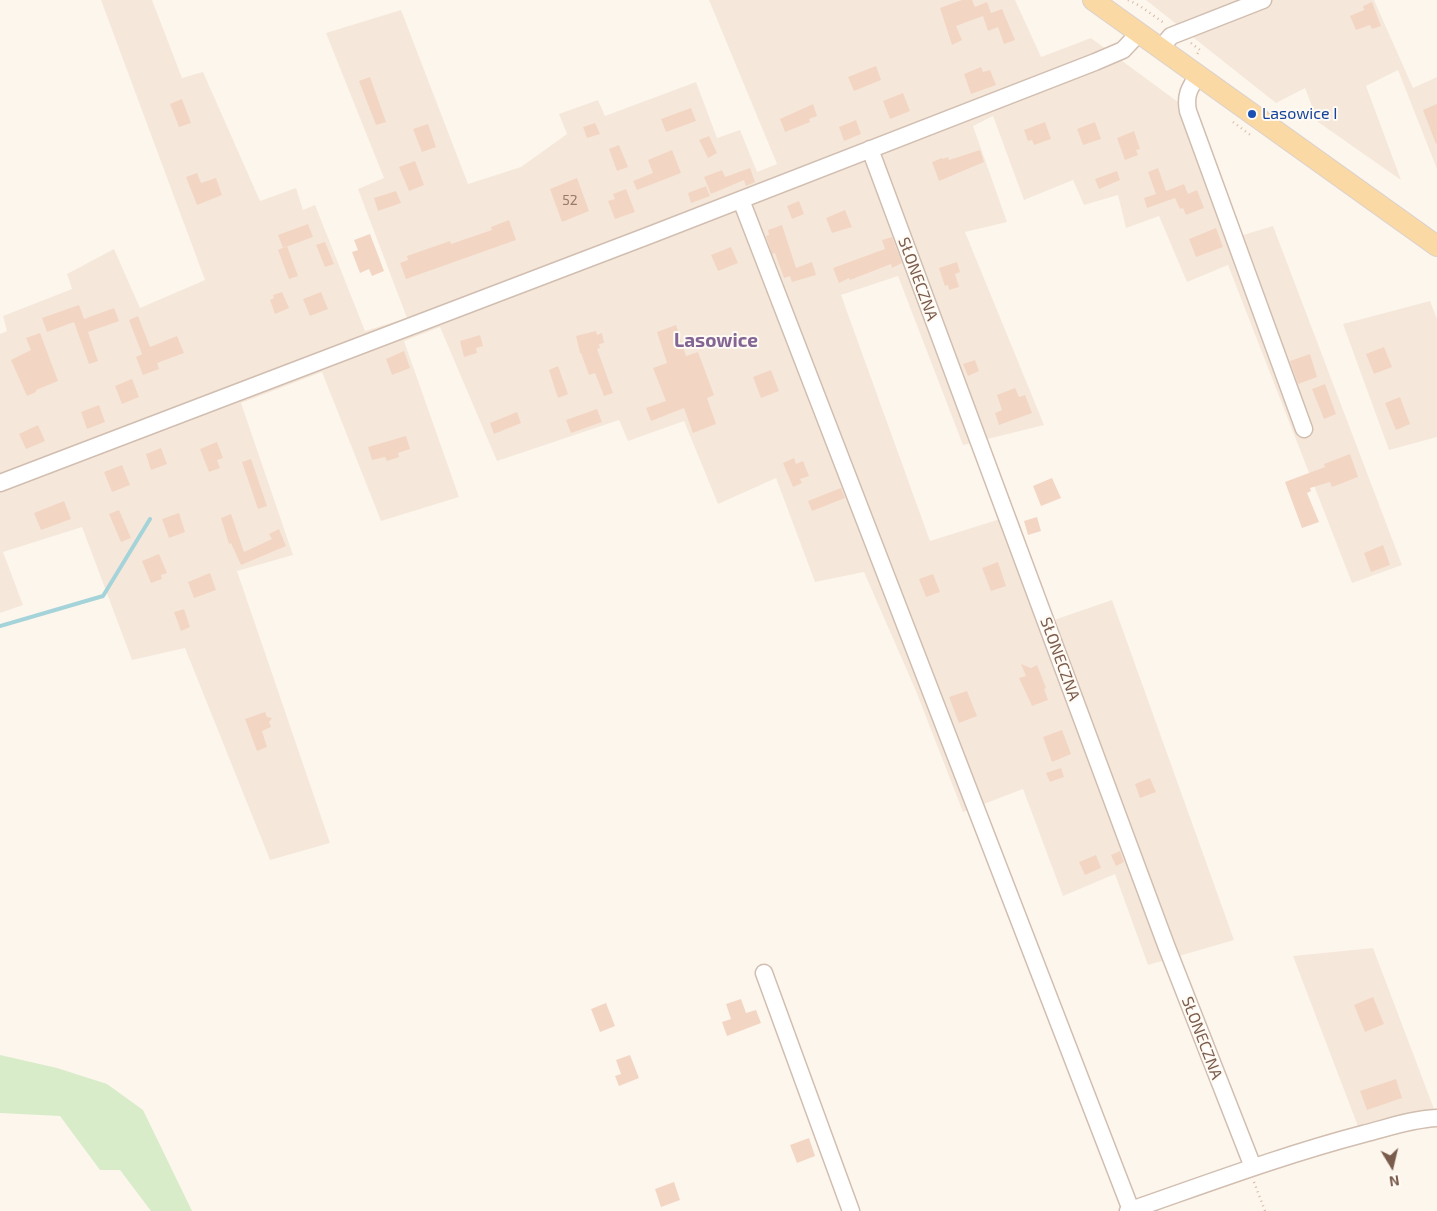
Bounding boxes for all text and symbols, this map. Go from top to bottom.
place label: Lasowice I [1262,104,1337,124]
marker: Lasowice I [1246,108,1258,120]
house number: 52 [562,192,578,208]
street label: SŁONECZNA [894,235,942,323]
district label: Lasowice [674,330,758,352]
street label: SŁONECZNA [1036,615,1084,703]
street label: SŁONECZNA [1177,994,1227,1082]
north arrow [1367,1141,1417,1191]
text: N [1388,1172,1401,1190]

